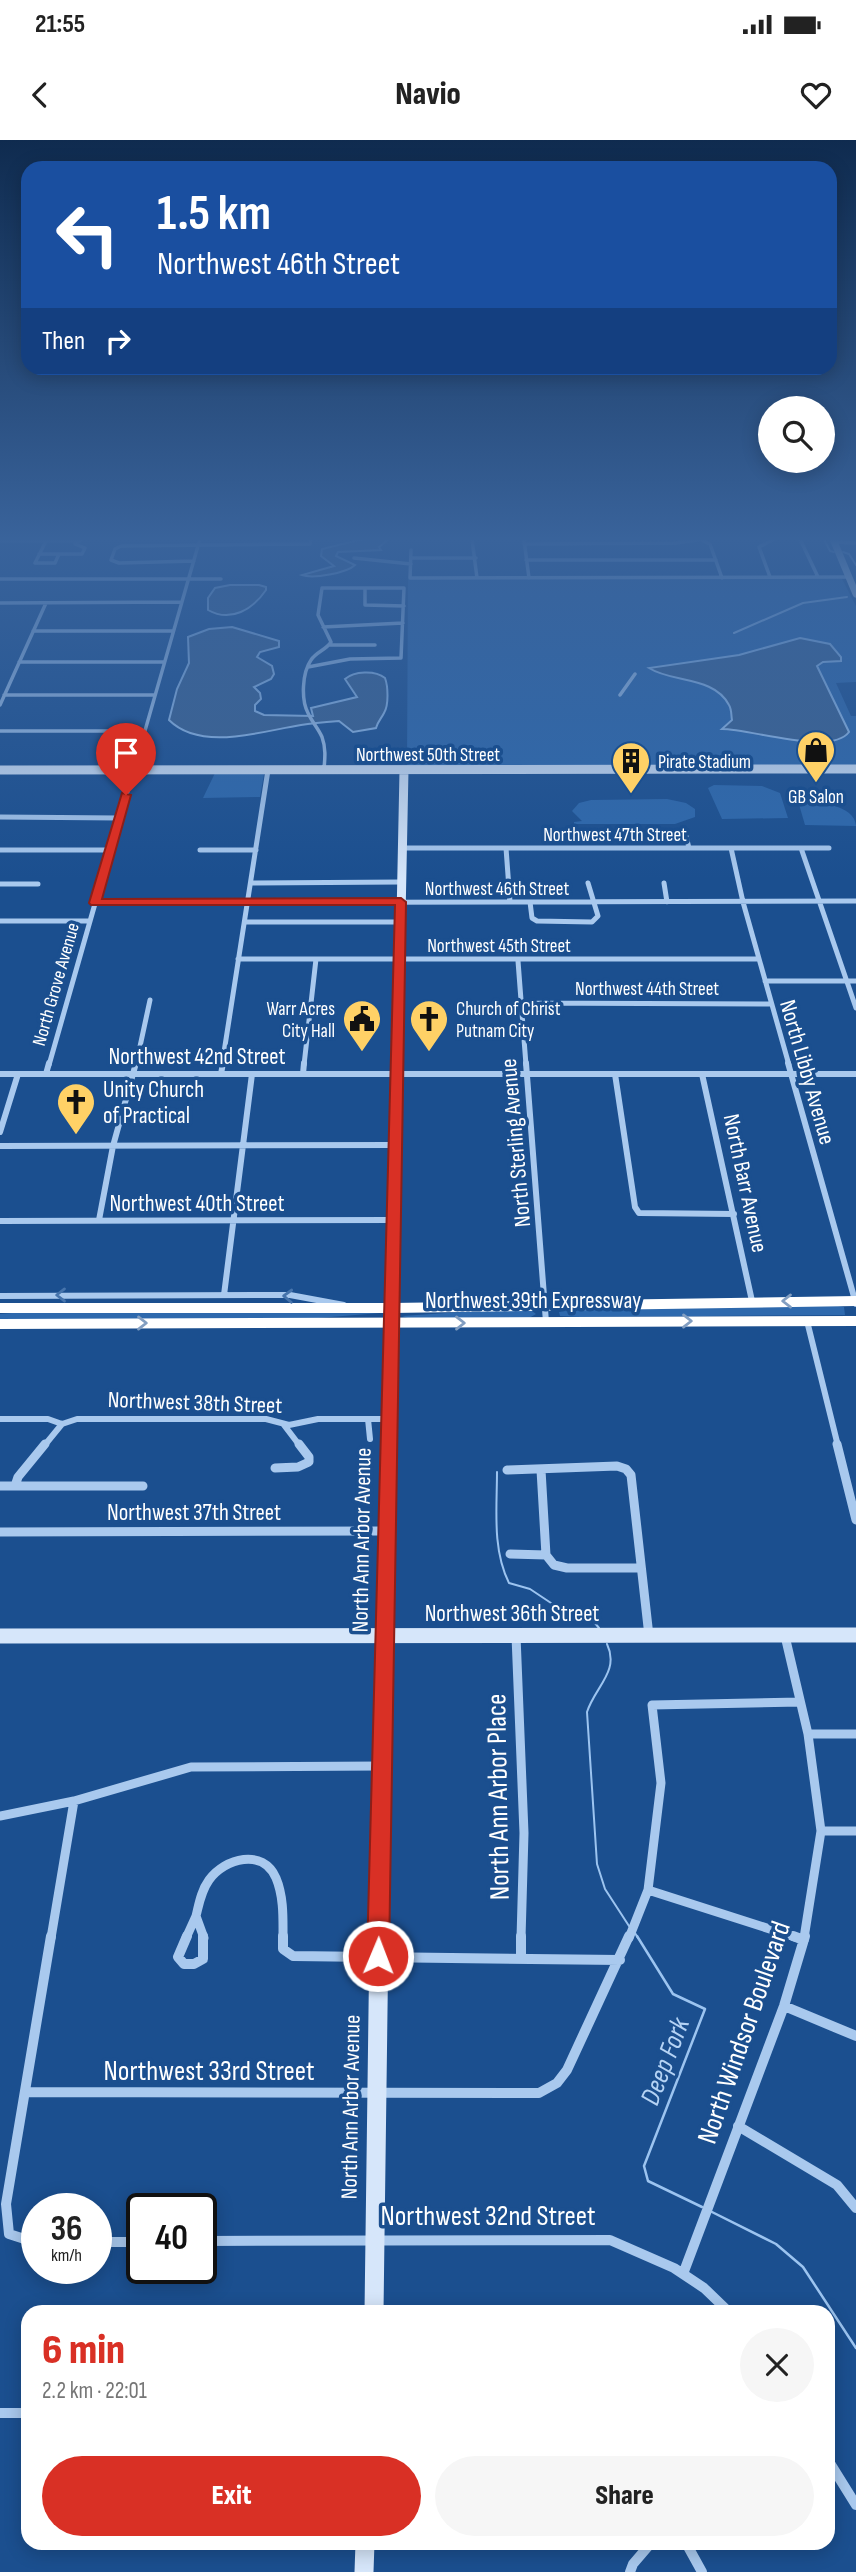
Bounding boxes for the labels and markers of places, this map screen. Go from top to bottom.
pin [96,723,156,795]
shop icon: GB Salon [795,729,837,784]
building icon: Pirate Stadium [610,740,652,795]
place label: Pirate Stadium [658,751,751,774]
place label: GB Salon [788,786,844,809]
place label: Warr Acres City Hall [266,998,335,1043]
public building icon: Warr Acres City Hall [341,998,383,1053]
church icon: Church of Christ Putnam City [408,998,450,1053]
place label: Church of Christ Putnam City [456,998,561,1043]
place label: Unity Church of Practical [103,1076,204,1130]
church icon: Unity Church of Practical [55,1081,97,1136]

